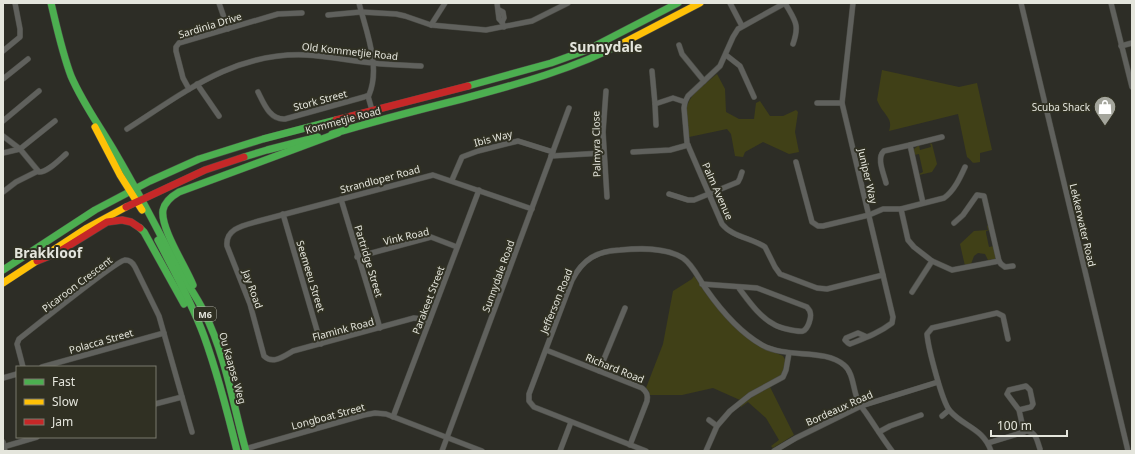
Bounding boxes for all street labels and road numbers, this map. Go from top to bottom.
street label: Sardinia Drive [177,9,244,41]
street label: Old Kommetjie Road [301,39,399,63]
street label: Stork Street [292,86,349,114]
street label: Kommetjie Road [304,103,382,137]
street label: Palmyra Close [588,110,604,177]
street label: Ibis Way [472,126,515,150]
street label: Juniper Way [855,146,881,206]
street label: Palm Avenue [699,160,737,222]
street label: Strandloper Road [339,162,421,196]
street label: Lekkerwater Road [1067,182,1099,268]
street label: Partridge Street [351,223,387,299]
street label: Vink Road [382,224,430,248]
street label: Sunnydale Road [478,238,518,314]
street label: Seemeeu Street [293,239,329,314]
street label: Picaroon Crescent [39,253,115,315]
street label: Parakeet Street [409,264,448,336]
street label: Jay Road [239,267,266,310]
street label: Jefferson Road [536,267,575,336]
road number: M6 [194,307,216,321]
street label: Flamink Road [311,314,375,344]
street label: Polacca Street [67,325,135,357]
street label: Ou Kaapse Weg [216,330,250,406]
street label: Richard Road [584,350,646,386]
street label: Bordeaux Road [803,387,875,429]
street label: Longboat Street [290,399,367,433]

